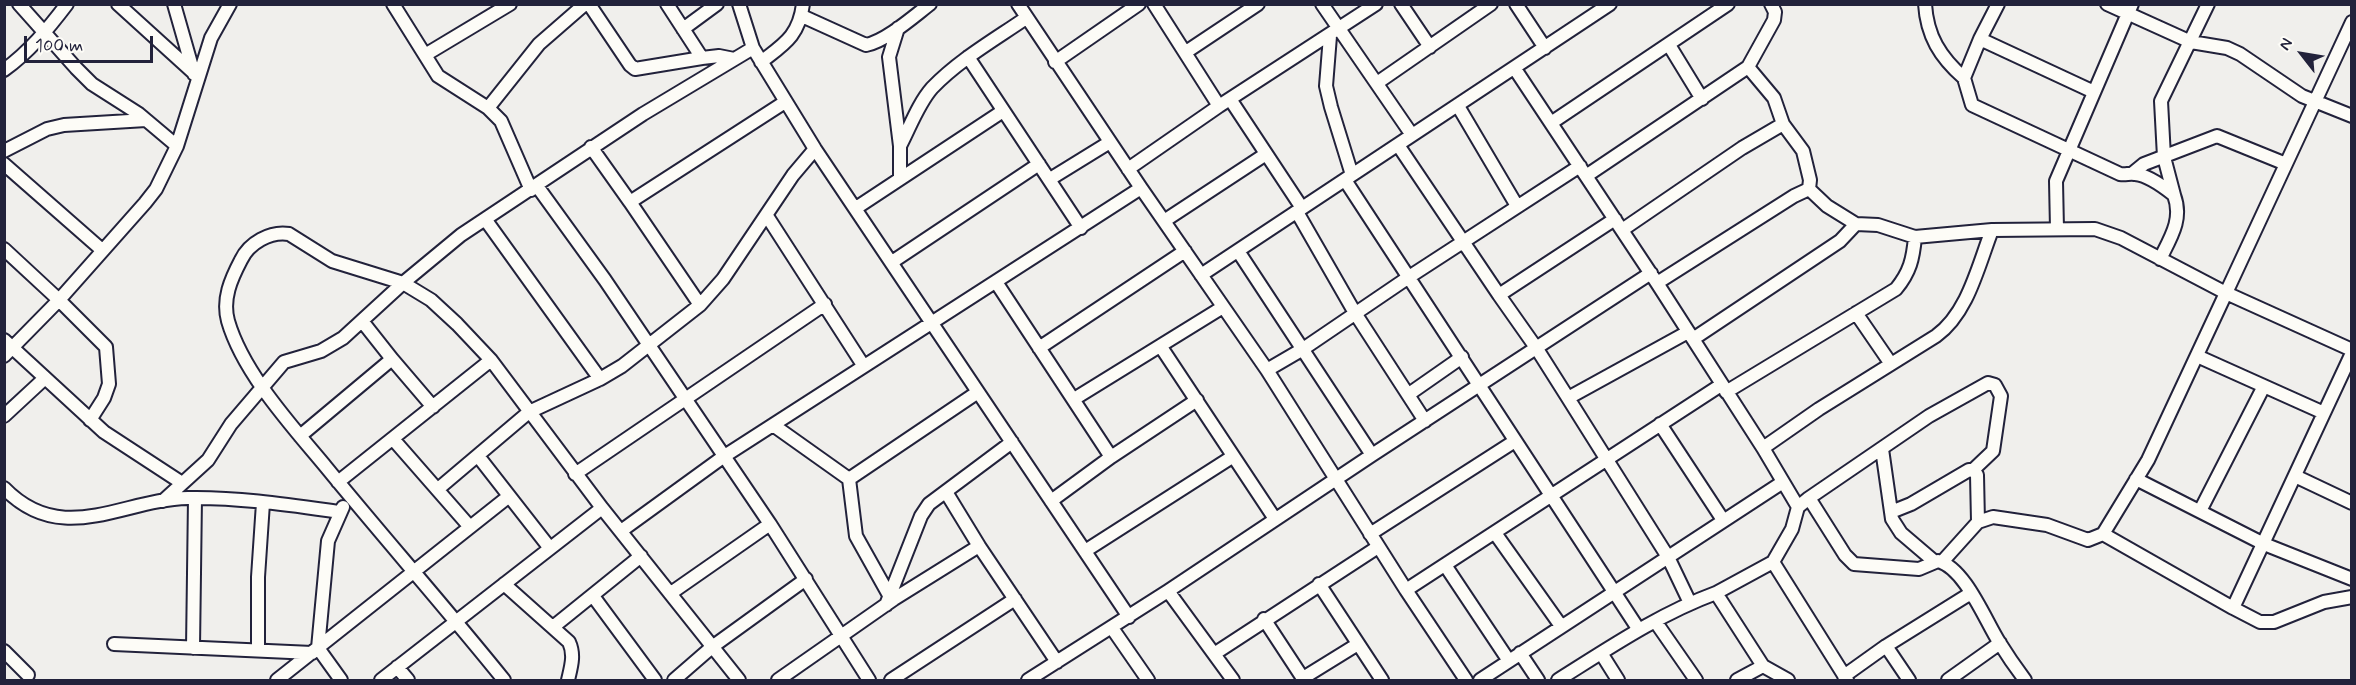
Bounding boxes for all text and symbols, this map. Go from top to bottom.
scale bar [27,24,156,62]
north arrow [2272,24,2332,84]
text: 100 m [35,34,83,58]
text: N [2274,34,2298,54]

